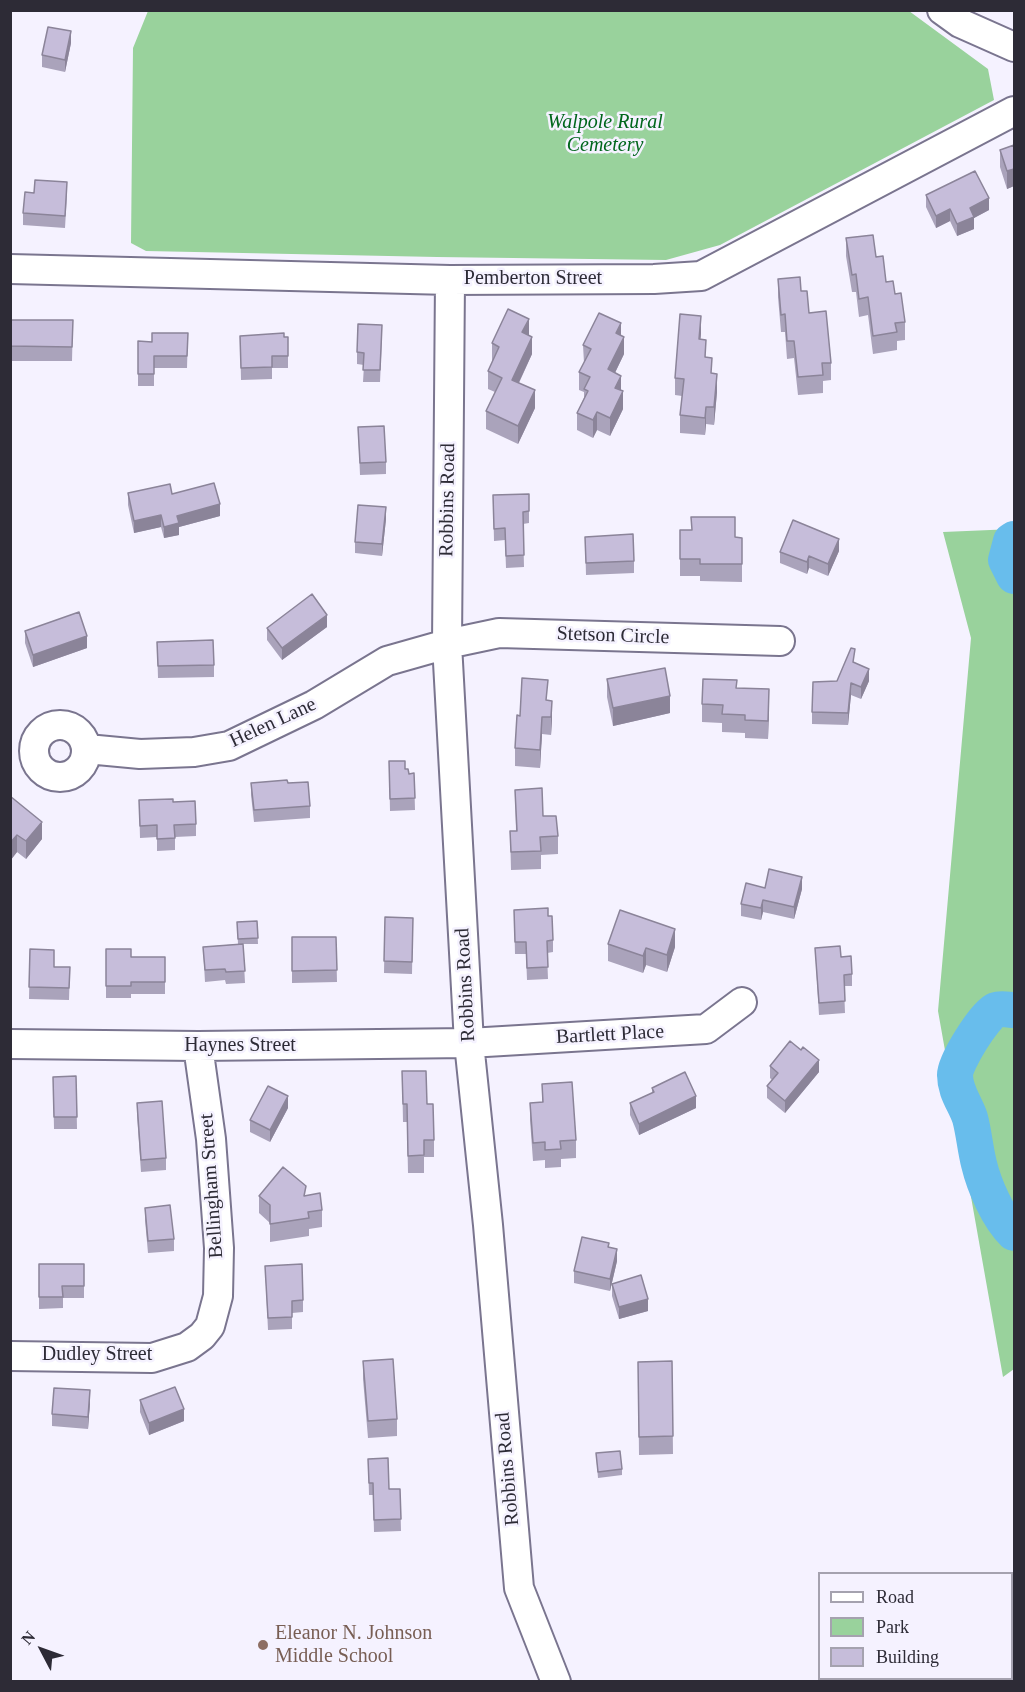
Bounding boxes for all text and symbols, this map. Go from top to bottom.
park label: Walpole Rural Cemetery [547,111,663,158]
street label: Pemberton Street [464,267,602,291]
street label: Robbins Road [435,443,461,557]
street label: Stetson Circle [556,622,670,650]
street label: Helen Lane [226,693,320,753]
street label: Robbins Road [451,928,481,1042]
street label: Bartlett Place [555,1020,665,1050]
street label: Haynes Street [184,1034,296,1058]
street label: Bellingham Street [195,1113,229,1259]
street label: Dudley Street [42,1343,152,1367]
street label: Robbins Road [491,1411,525,1527]
legend [818,1572,1013,1680]
text: Road [876,1587,914,1607]
text: Park [876,1617,909,1637]
north arrow [12,1620,72,1680]
place label: Eleanor N. Johnson Middle School [275,1622,432,1669]
text: N [18,1628,38,1648]
marker: Eleanor N. Johnson Middle School [256,1638,270,1652]
text: Building [876,1647,939,1667]

